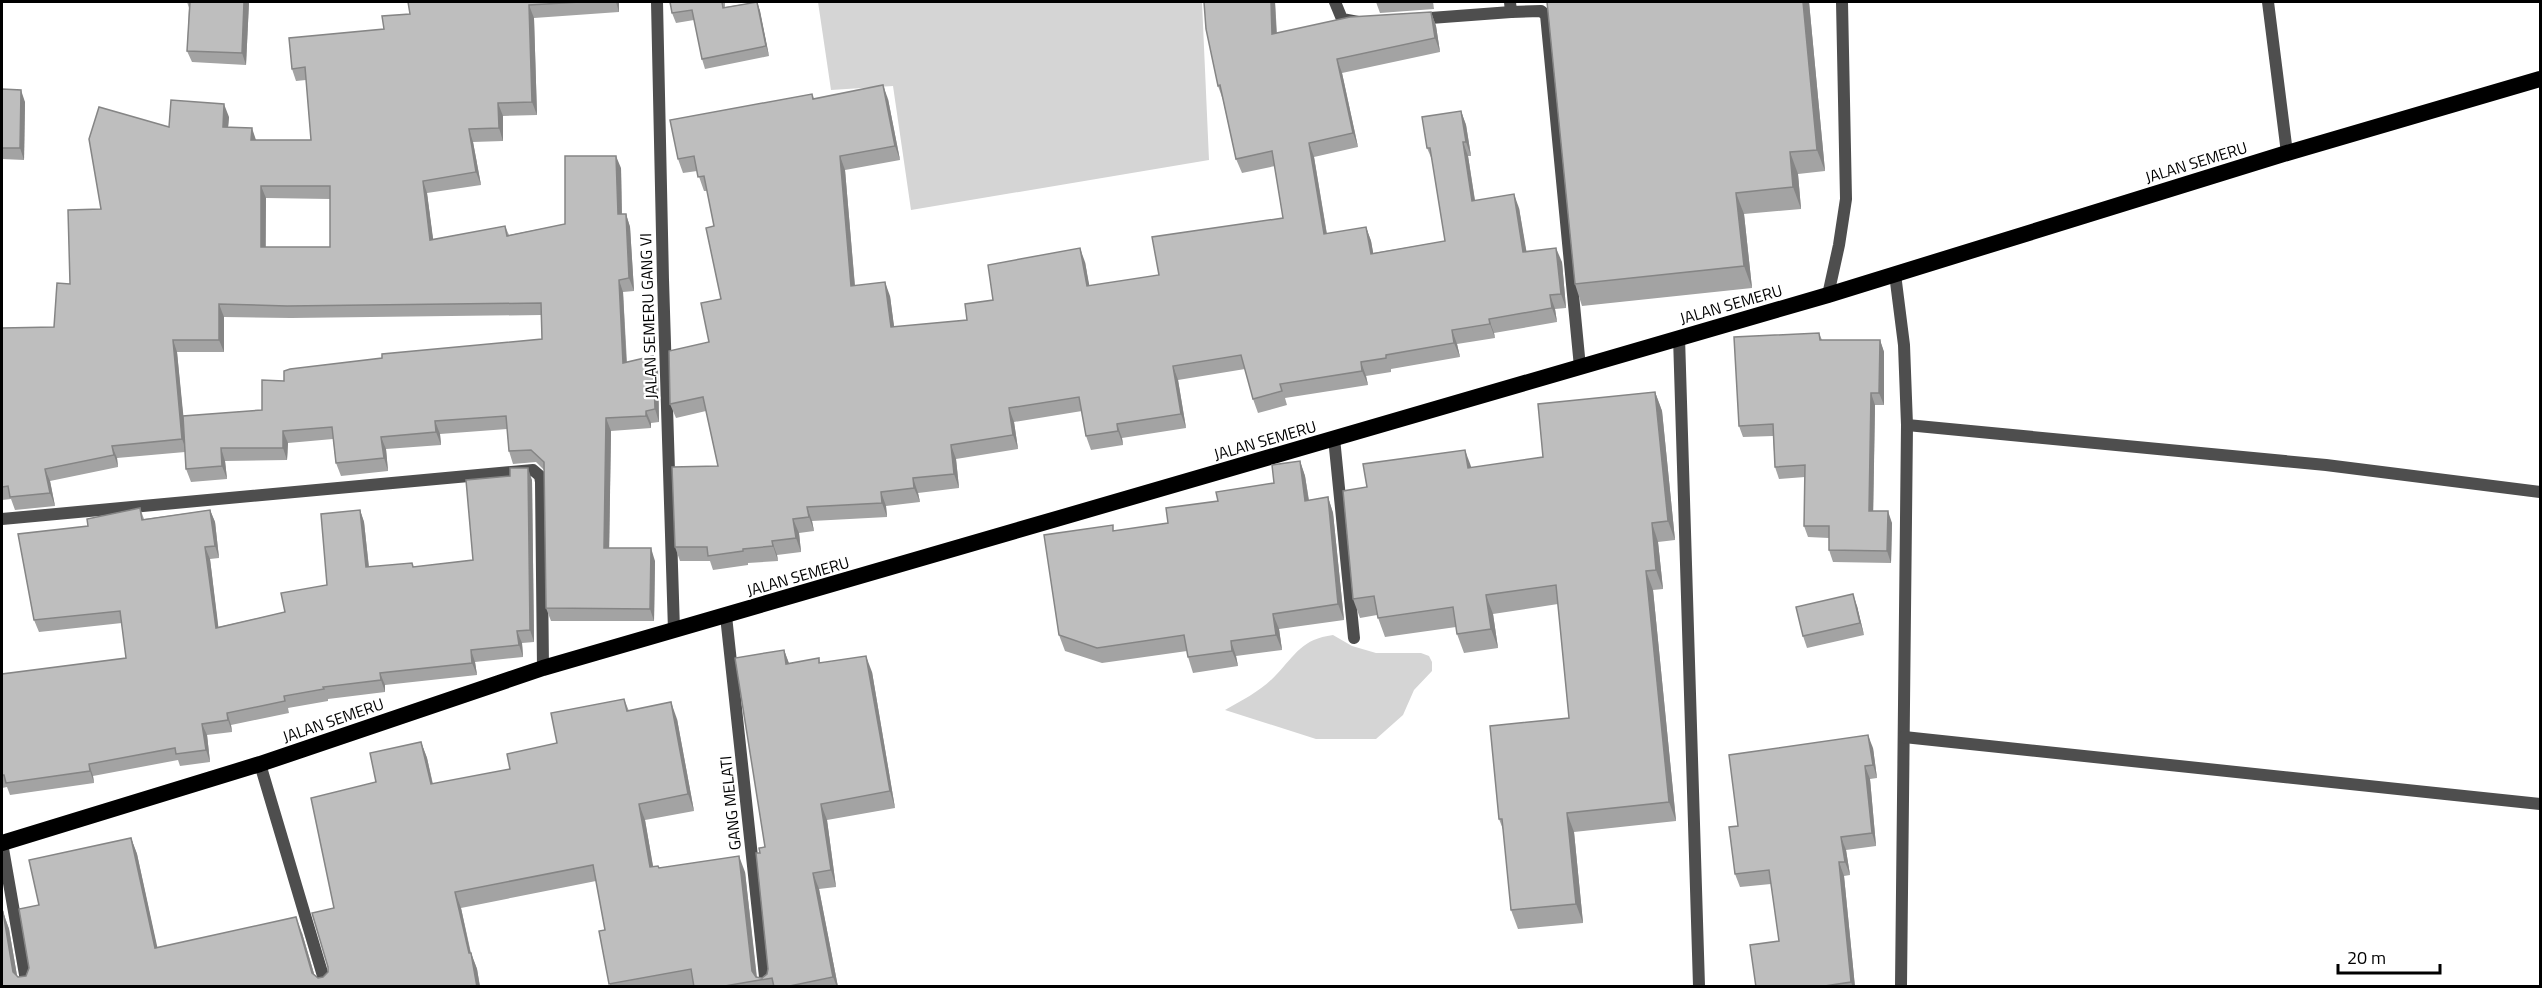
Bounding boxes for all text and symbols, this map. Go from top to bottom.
street label: JALAN SEMERU [2142,135,2250,189]
street label: JALAN SEMERU GANG VI [633,233,663,399]
street label: JALAN SEMERU [1677,278,1785,330]
street label: JALAN SEMERU [1211,414,1319,466]
street label: JALAN SEMERU [744,550,852,602]
street label: JALAN SEMERU [279,691,387,749]
street label: GANG MELATI [713,755,747,851]
scale bar [2338,937,2440,975]
text: 20 m [2347,944,2386,971]

